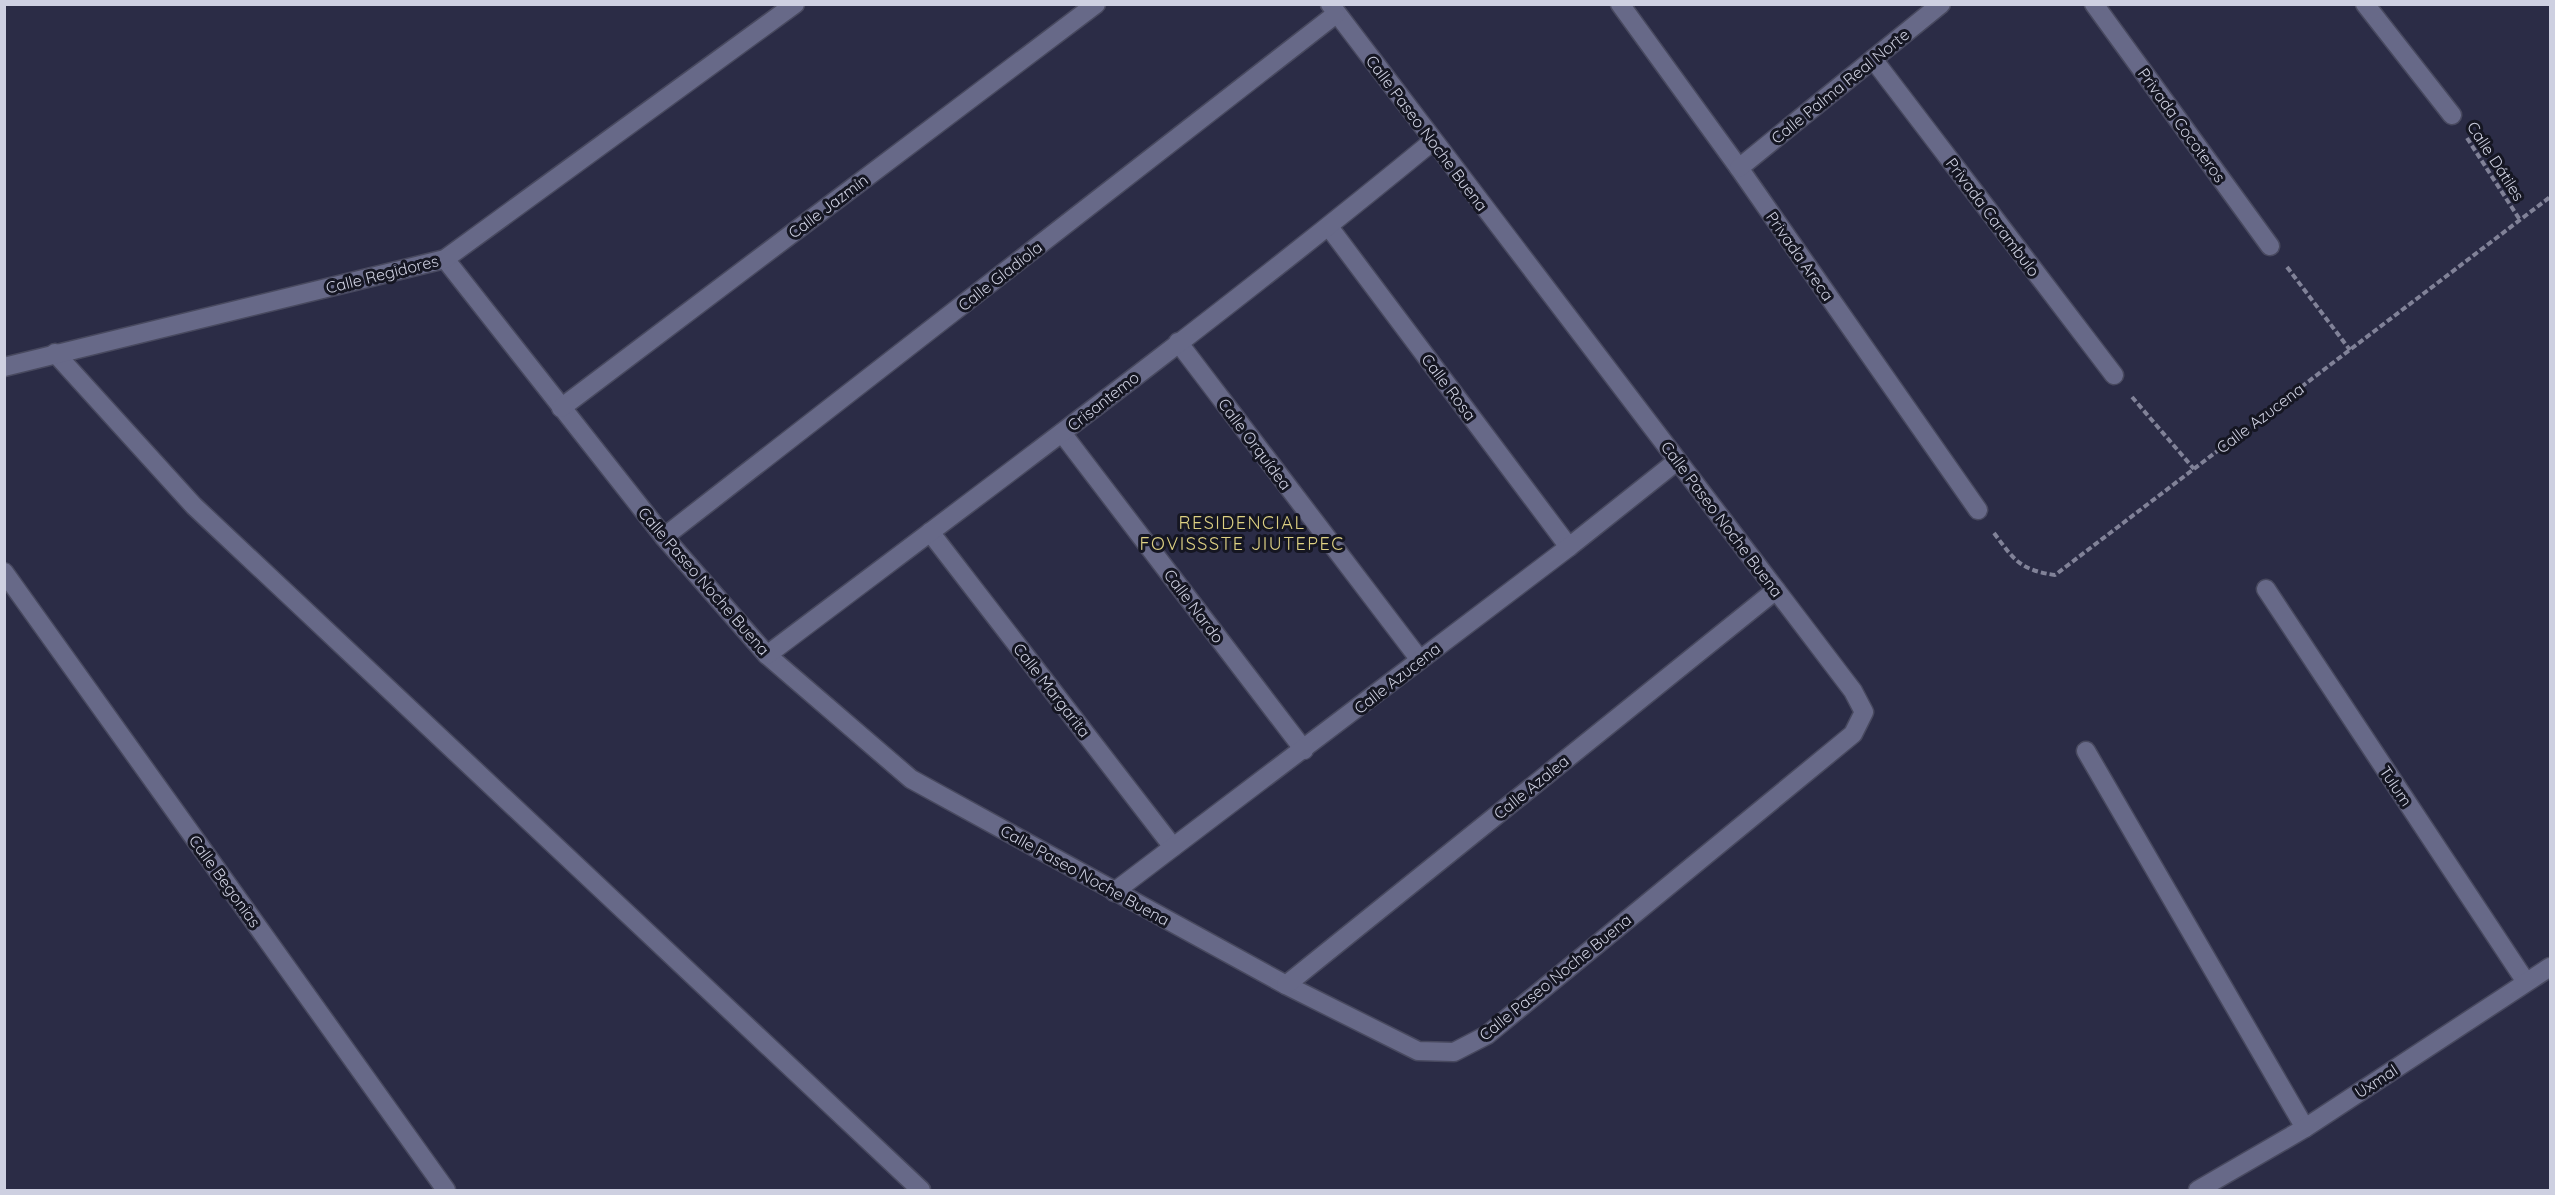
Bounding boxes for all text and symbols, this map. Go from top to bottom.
street label: Calle Palma Real Norte [1767,24,1913,148]
street label: Calle Paseo Noche Buena [1362,51,1492,215]
street label: Privada Cocoteros [2134,64,2230,186]
street label: Calle Dátiles [2463,117,2529,205]
street label: Privada Carambulo [1942,154,2044,280]
street label: Calle Jazmín [784,170,872,242]
street label: Privada Areca [1762,208,1838,304]
street label: Calle Gladiola [954,237,1046,315]
street label: Calle Regidores [324,250,440,298]
street label: Calle Rosa [1417,350,1481,424]
street label: Crisantemo [1063,367,1143,435]
street label: Calle Azucena [2212,379,2308,457]
street label: Calle Orquídea [1214,394,1296,494]
street label: Calle Paseo Noche Buena [1657,437,1787,601]
street label: Calle Paseo Noche Buena [634,503,774,659]
district label: RESIDENCIAL FOVISSSTE JIUTEPEC [1140,511,1344,555]
street label: Calle Nardo [1160,565,1228,647]
street label: Calle Azucena [1350,638,1444,718]
street label: Calle Margarita [1009,639,1095,741]
street label: Calle Azalea [1489,751,1573,823]
street label: Tulum [2375,762,2417,810]
street label: Calle Paseo Noche Buena [997,820,1173,930]
street label: Calle Begonias [185,831,265,931]
street label: Calle Paseo Noche Buena [1475,909,1635,1045]
street label: Uxmal [2351,1060,2401,1102]

